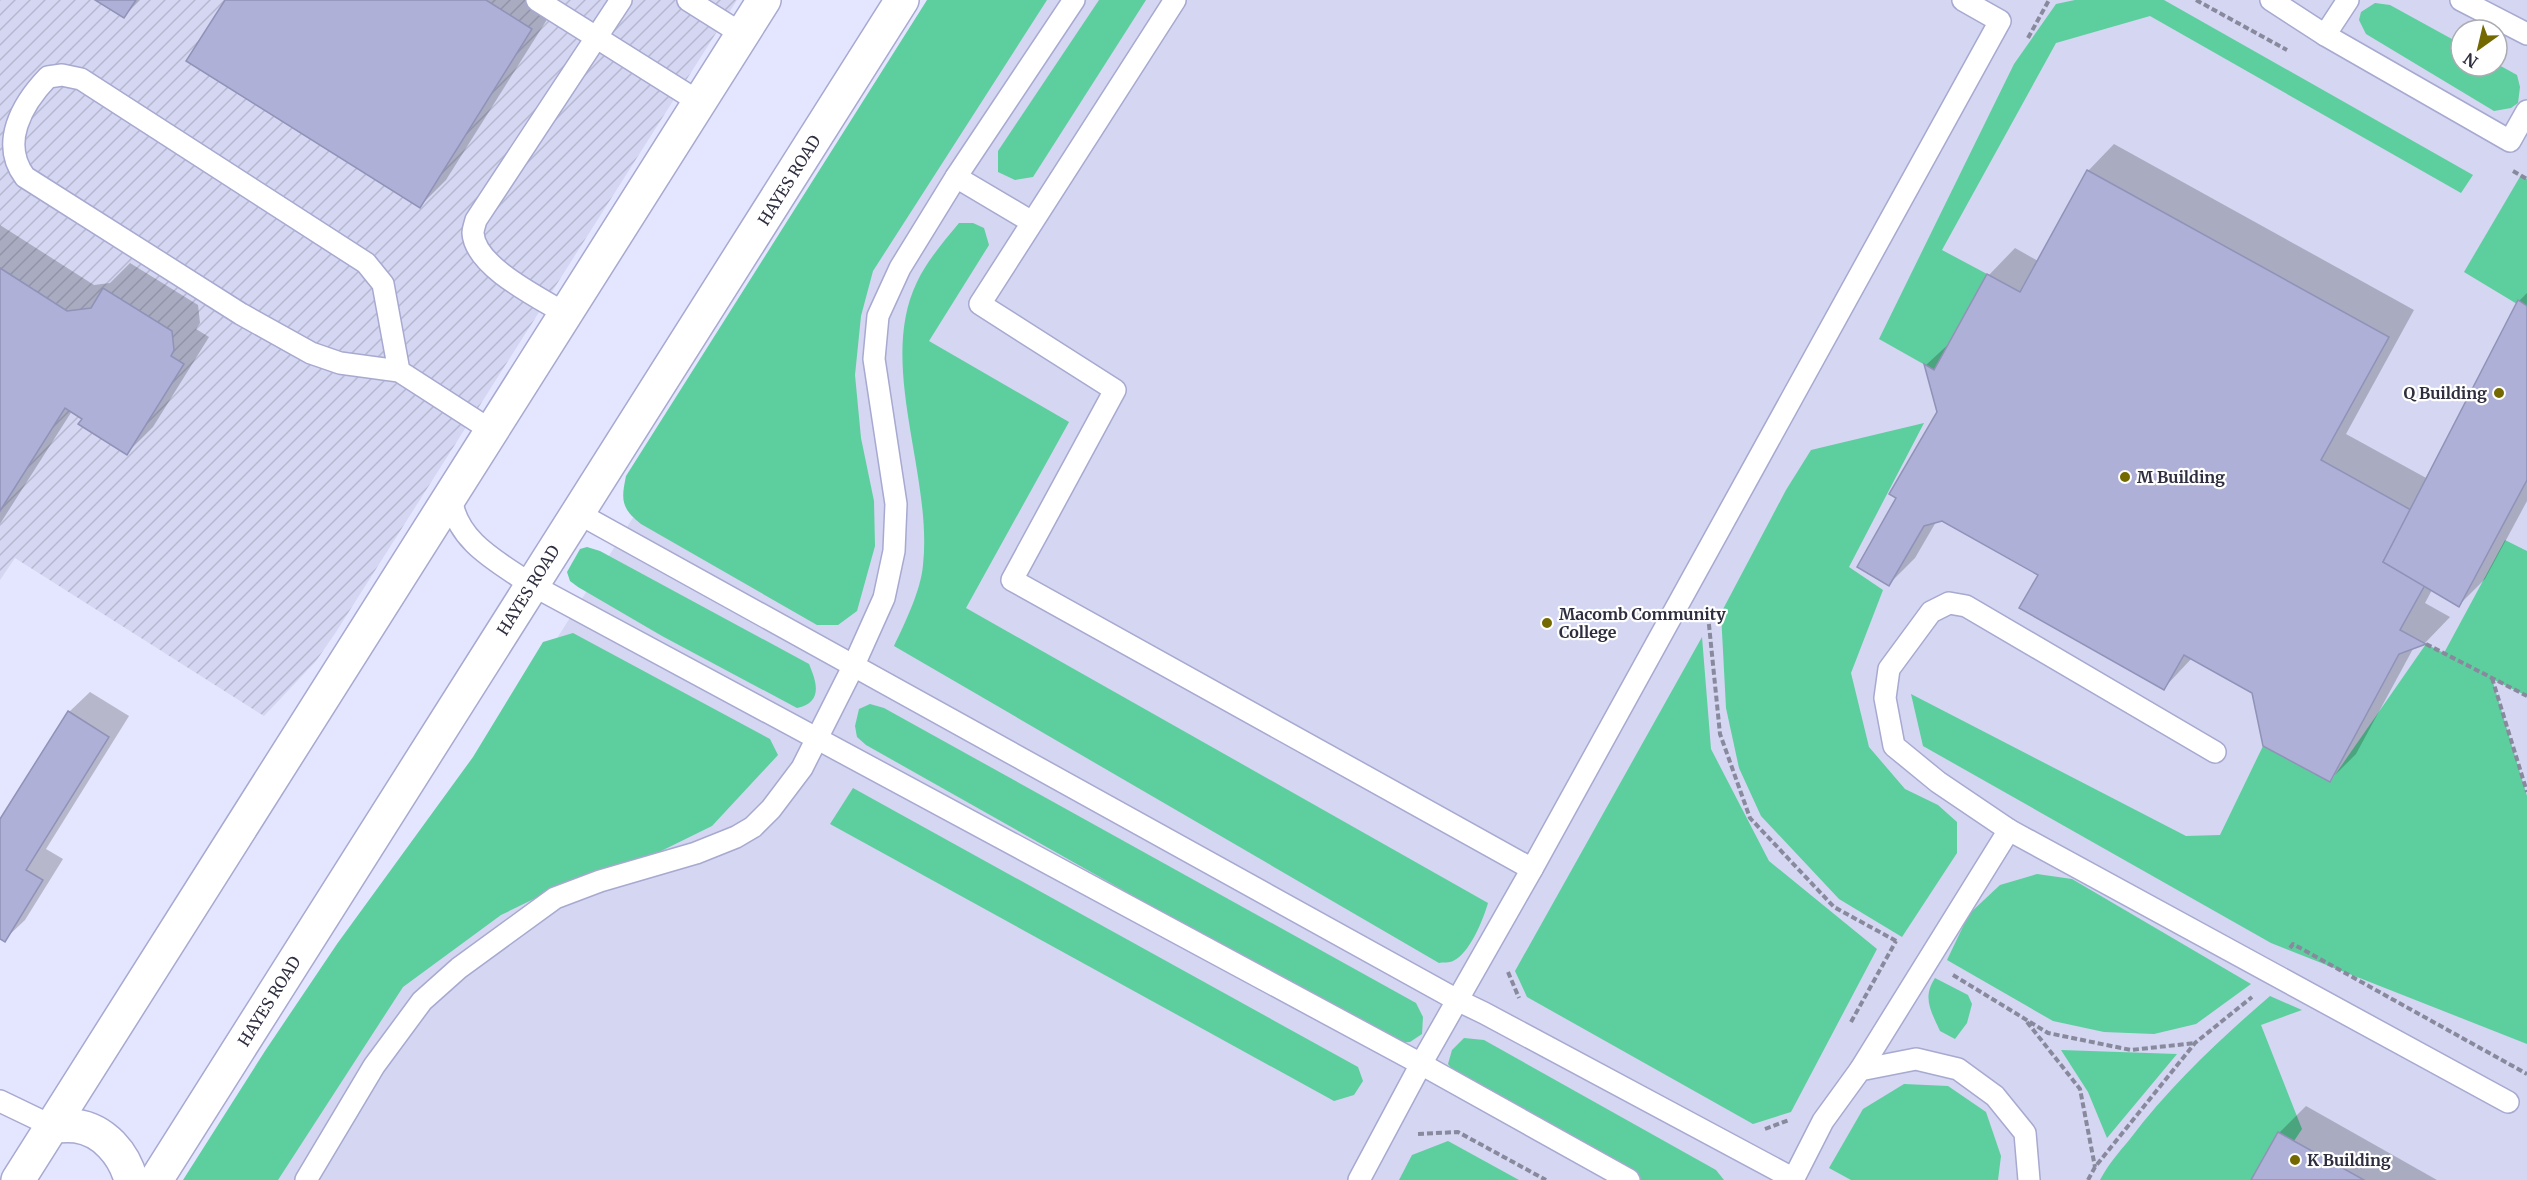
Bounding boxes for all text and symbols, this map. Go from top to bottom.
north arrow [2449,18,2509,78]
text: N [2459,48,2481,72]
street label: HAYES ROAD [753,131,825,229]
place label: Q Building [2404,383,2487,403]
marker: Q Building [2492,386,2506,400]
place label: M Building [2137,467,2225,487]
marker: M Building [2118,470,2132,484]
street label: HAYES ROAD [492,541,564,639]
place label: Macomb Community College [1559,604,1726,642]
marker: Macomb Community College [1540,616,1554,630]
street label: HAYES ROAD [233,952,305,1050]
place label: K Building [2307,1150,2391,1170]
marker: K Building [2288,1153,2302,1167]

